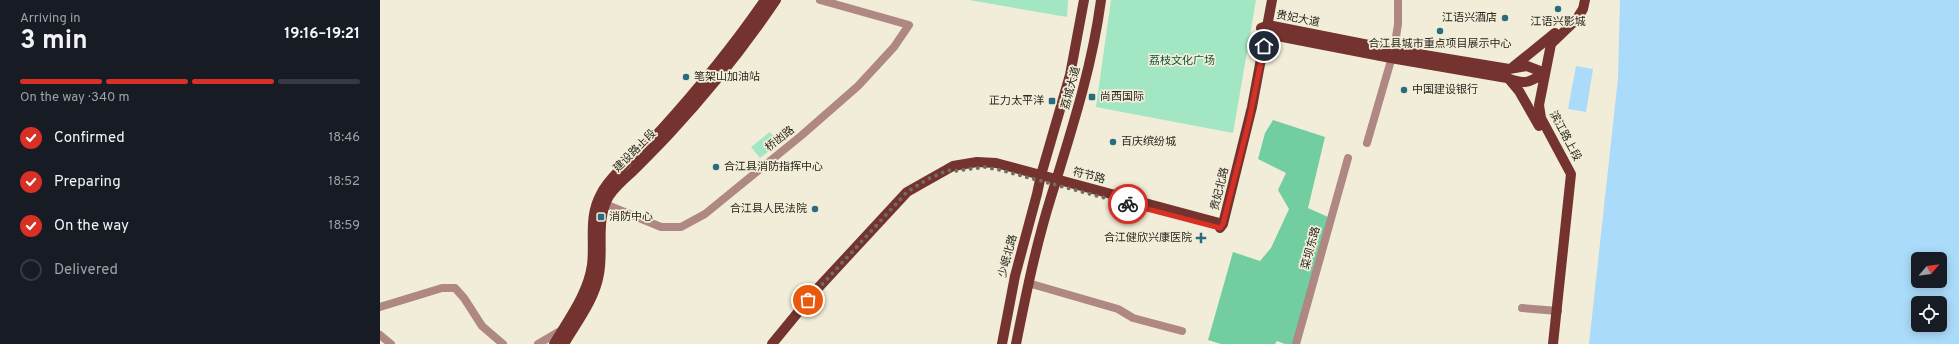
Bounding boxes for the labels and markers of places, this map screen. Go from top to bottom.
marker: 江语兴影城 [1553,4,1563,14]
place label: 江语兴酒店 [1442,11,1497,25]
marker: 江语兴酒店 [1500,13,1510,23]
place label: 江语兴影城 [1531,15,1586,29]
marker: 合江县城市重点项目展示中心 [1435,26,1445,36]
pin [1247,29,1281,63]
place label: 合江县城市重点项目展示中心 [1369,37,1512,51]
place label: 笔架山加油站 [694,70,760,84]
marker: 笔架山加油站 [681,72,691,82]
place label: 中国建设银行 [1412,83,1478,97]
marker: 中国建设银行 [1399,85,1409,95]
place label: 尚西国际 [1100,90,1144,104]
marker: 尚西国际 [1087,92,1097,102]
place label: 正力太平洋 [989,94,1044,108]
marker: 正力太平洋 [1047,96,1057,106]
place label: 百庆·缤纷城 [1121,135,1176,149]
marker: 百庆·缤纷城 [1108,137,1118,147]
place label: 合江县消防指挥中心 [724,160,823,174]
marker: 合江县消防指挥中心 [711,162,721,172]
place label: 合江县人民法院 [730,202,807,216]
marker: 合江县人民法院 [810,204,820,214]
place label: 消防中心 [609,210,653,224]
marker: 消防中心 [596,212,606,222]
place label: 合江健欣兴康医院 [1104,231,1192,245]
marker: 合江健欣兴康医院 [1195,232,1207,244]
pin [791,283,825,317]

